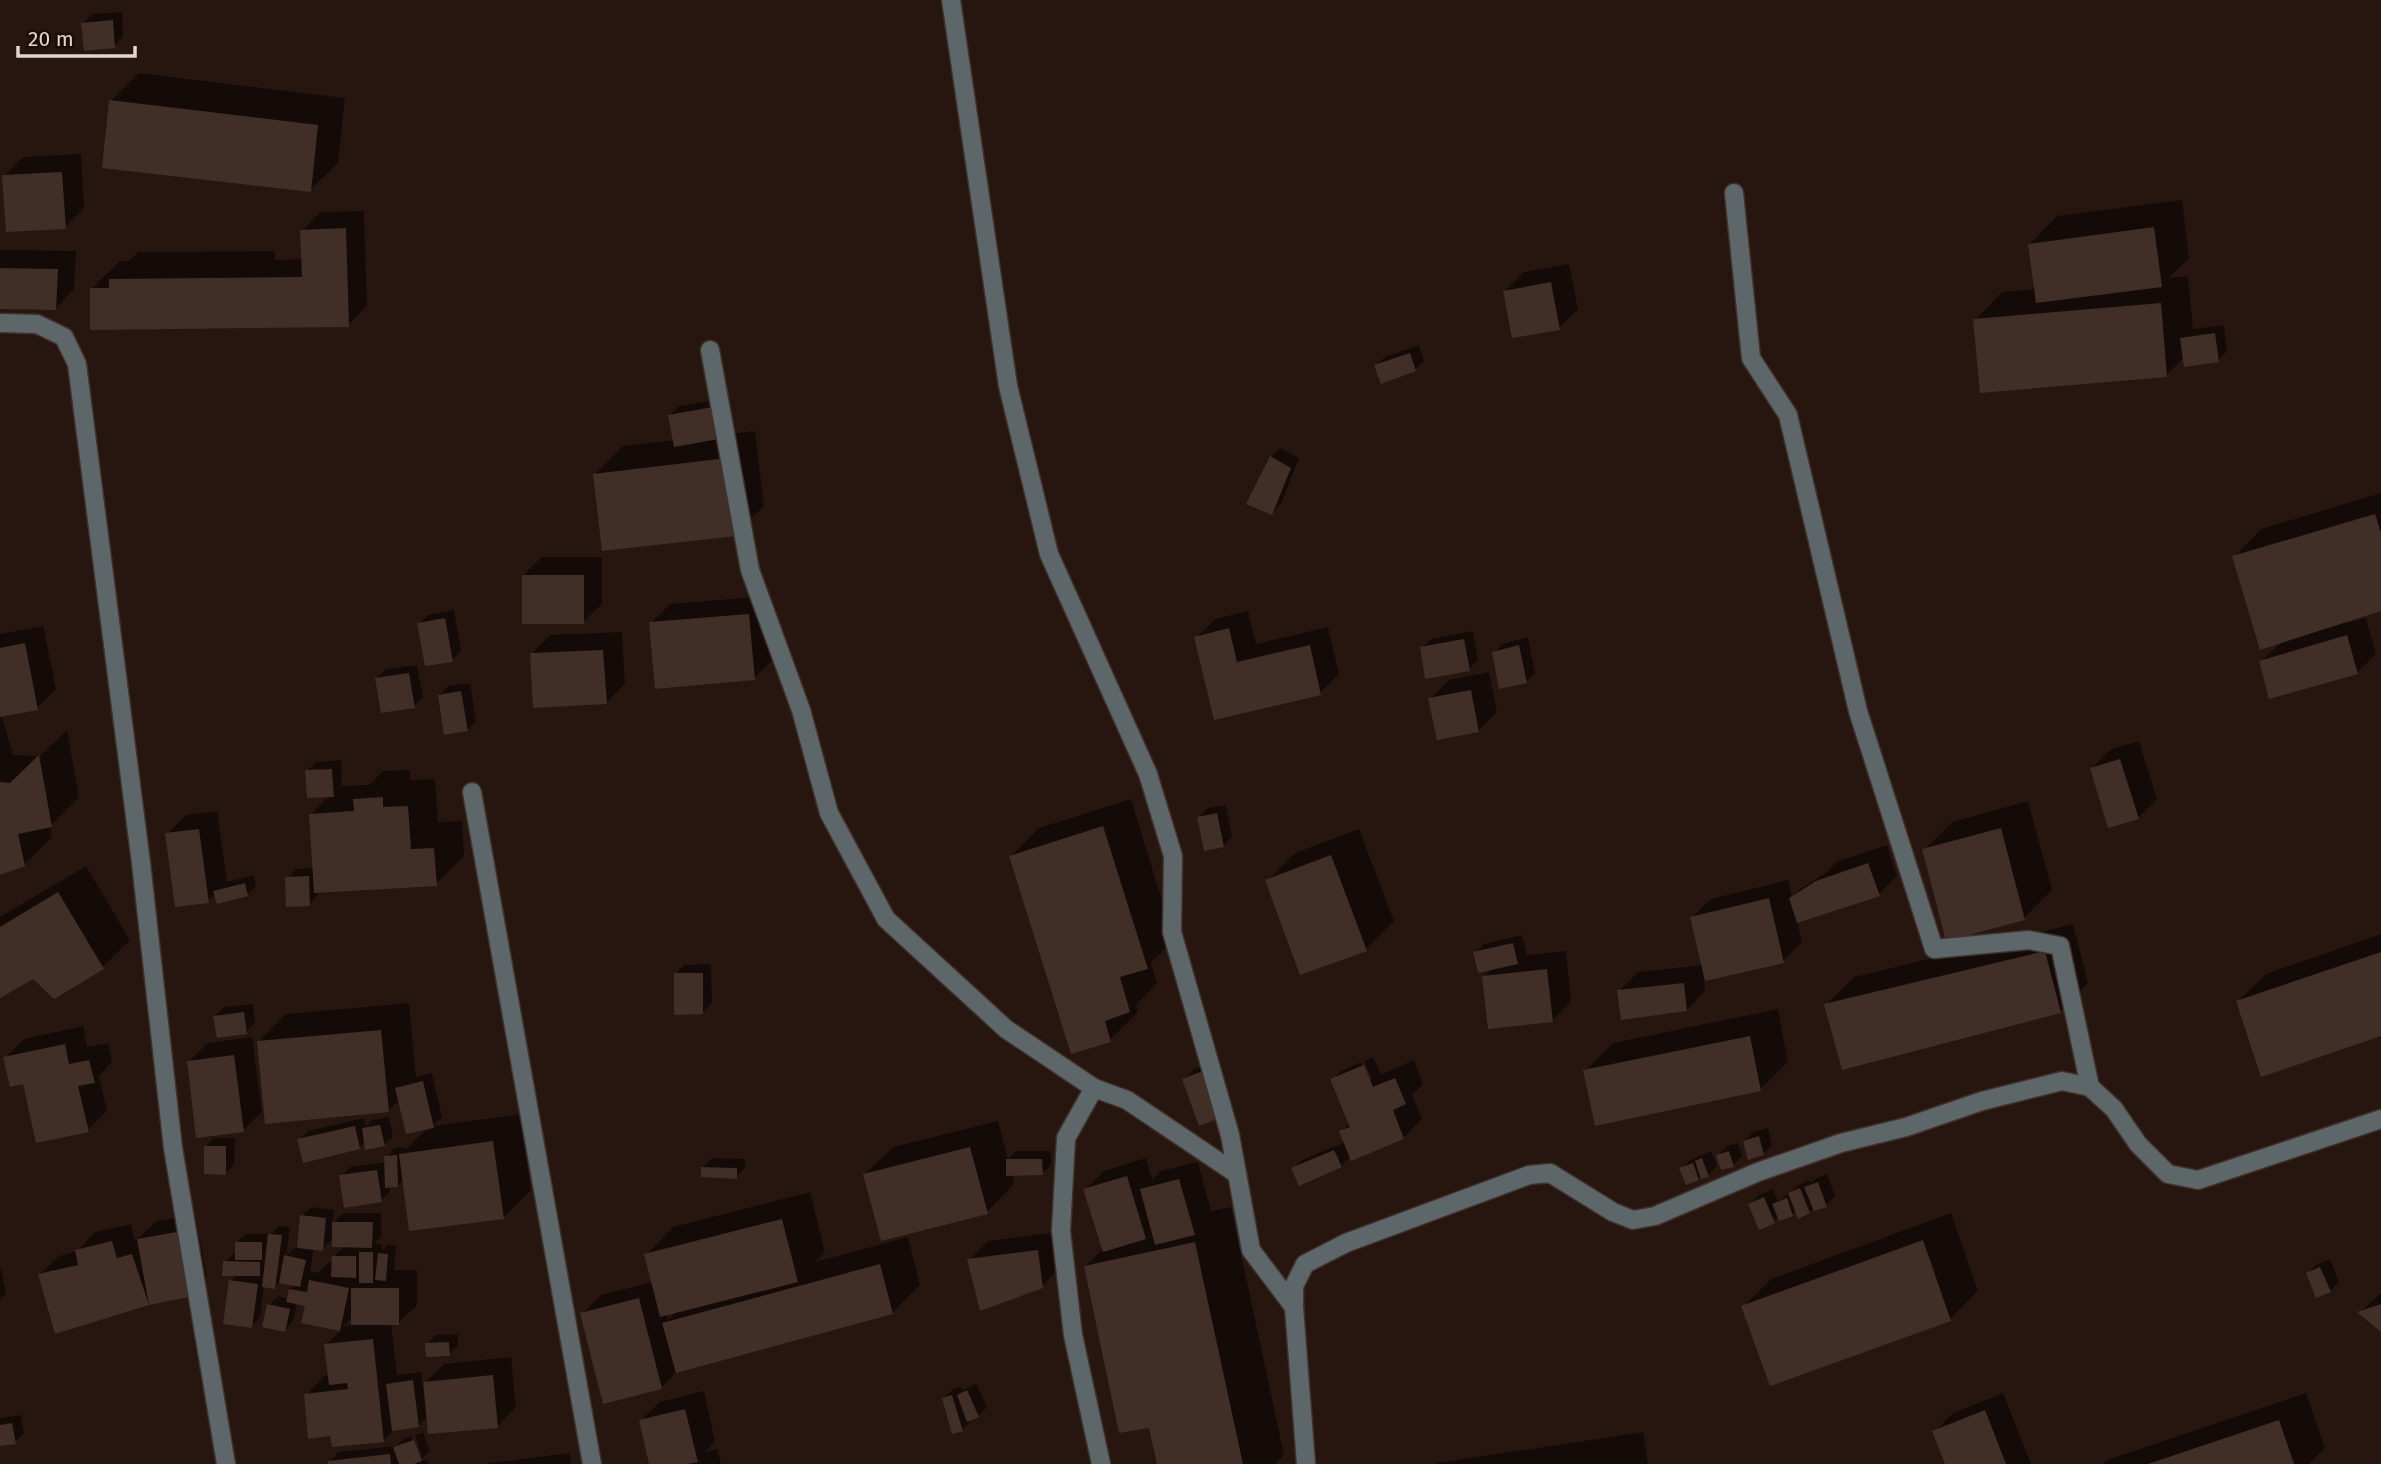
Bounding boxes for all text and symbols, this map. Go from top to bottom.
scale bar [18,14,135,58]
text: 20 m [28,26,74,52]

